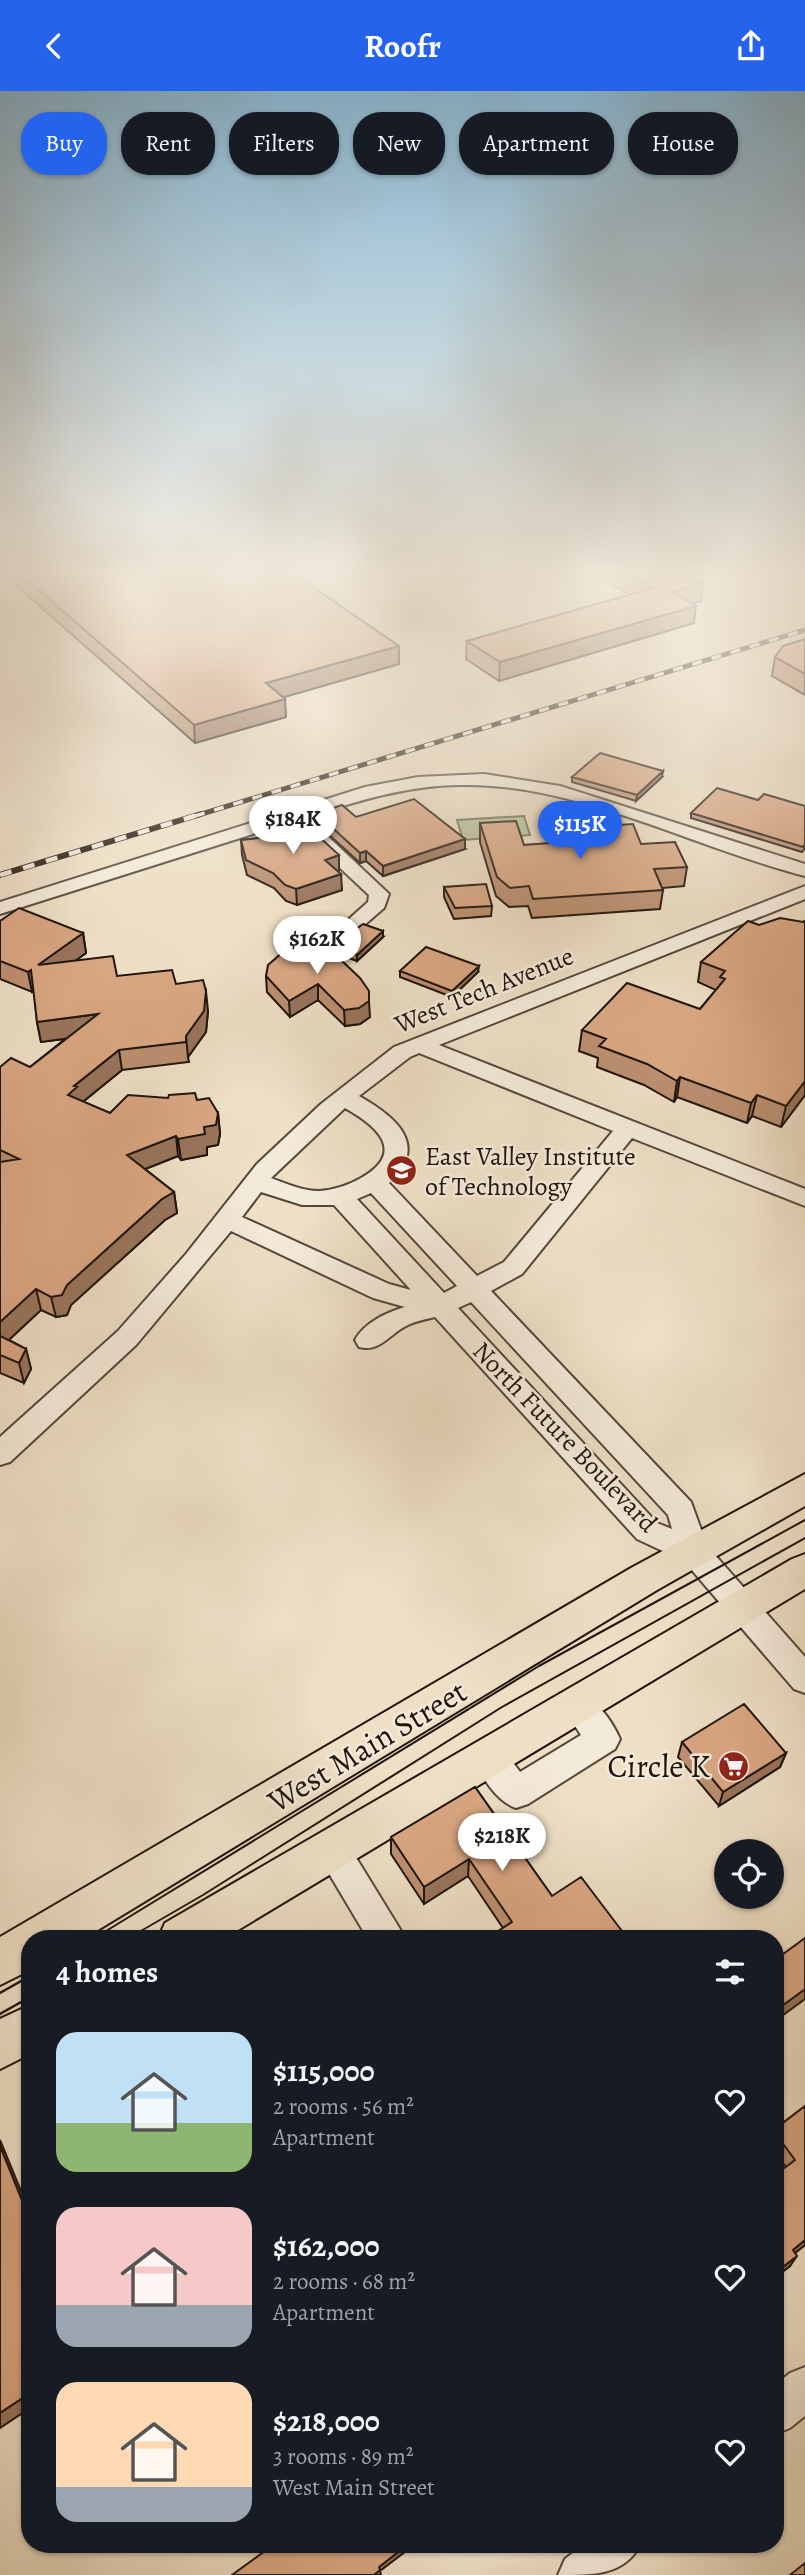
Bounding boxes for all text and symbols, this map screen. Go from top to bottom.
text: Roofr [364,24,441,68]
icon: back [35,27,73,65]
icon: share [732,27,770,65]
chip: Buy [21,112,107,175]
chip: Rent [121,112,215,175]
chip: Filters [229,112,339,175]
chip: New [353,112,445,175]
chip: Apartment [459,112,614,175]
chip: House [628,112,738,175]
pin: $184K [244,797,342,856]
pin: $115K [531,801,629,861]
text: $184K [265,803,321,834]
text: $115K [554,808,606,839]
pin: $162K [268,917,366,976]
text: $162K [289,923,345,954]
street label: West Tech Avenue [388,938,579,1042]
place label: East Valley Institute of Technology [425,1139,636,1204]
school or university icon: East Valley Institute of Technology [385,1154,419,1188]
street label: North Future Boulevard [465,1334,665,1540]
street label: West Main Street [258,1669,475,1823]
place label: Circle K [608,1744,710,1788]
supermarket icon: Circle K [716,1749,750,1783]
pin: $218K [453,1813,551,1873]
text: $218K [474,1820,530,1851]
map controls [714,1839,784,1909]
button: locate [714,1839,784,1909]
text: 4 homes [56,1952,158,1992]
icon: filters [711,1953,749,1991]
text: $115,000 [273,2051,375,2091]
icon: home [112,2060,196,2144]
icon: heart [711,2083,749,2121]
text: 2 rooms · 56 m² [273,2091,414,2122]
text: Apartment [273,2122,375,2153]
text: $162,000 [273,2226,380,2266]
icon: home [112,2235,196,2319]
icon: heart [711,2258,749,2296]
text: 2 rooms · 68 m² [273,2266,415,2297]
text: Apartment [273,2297,375,2328]
text: $218,000 [273,2401,380,2441]
icon: home [112,2410,196,2494]
icon: heart [711,2433,749,2471]
text: 3 rooms · 89 m² [273,2441,414,2472]
text: West Main Street [273,2472,435,2503]

